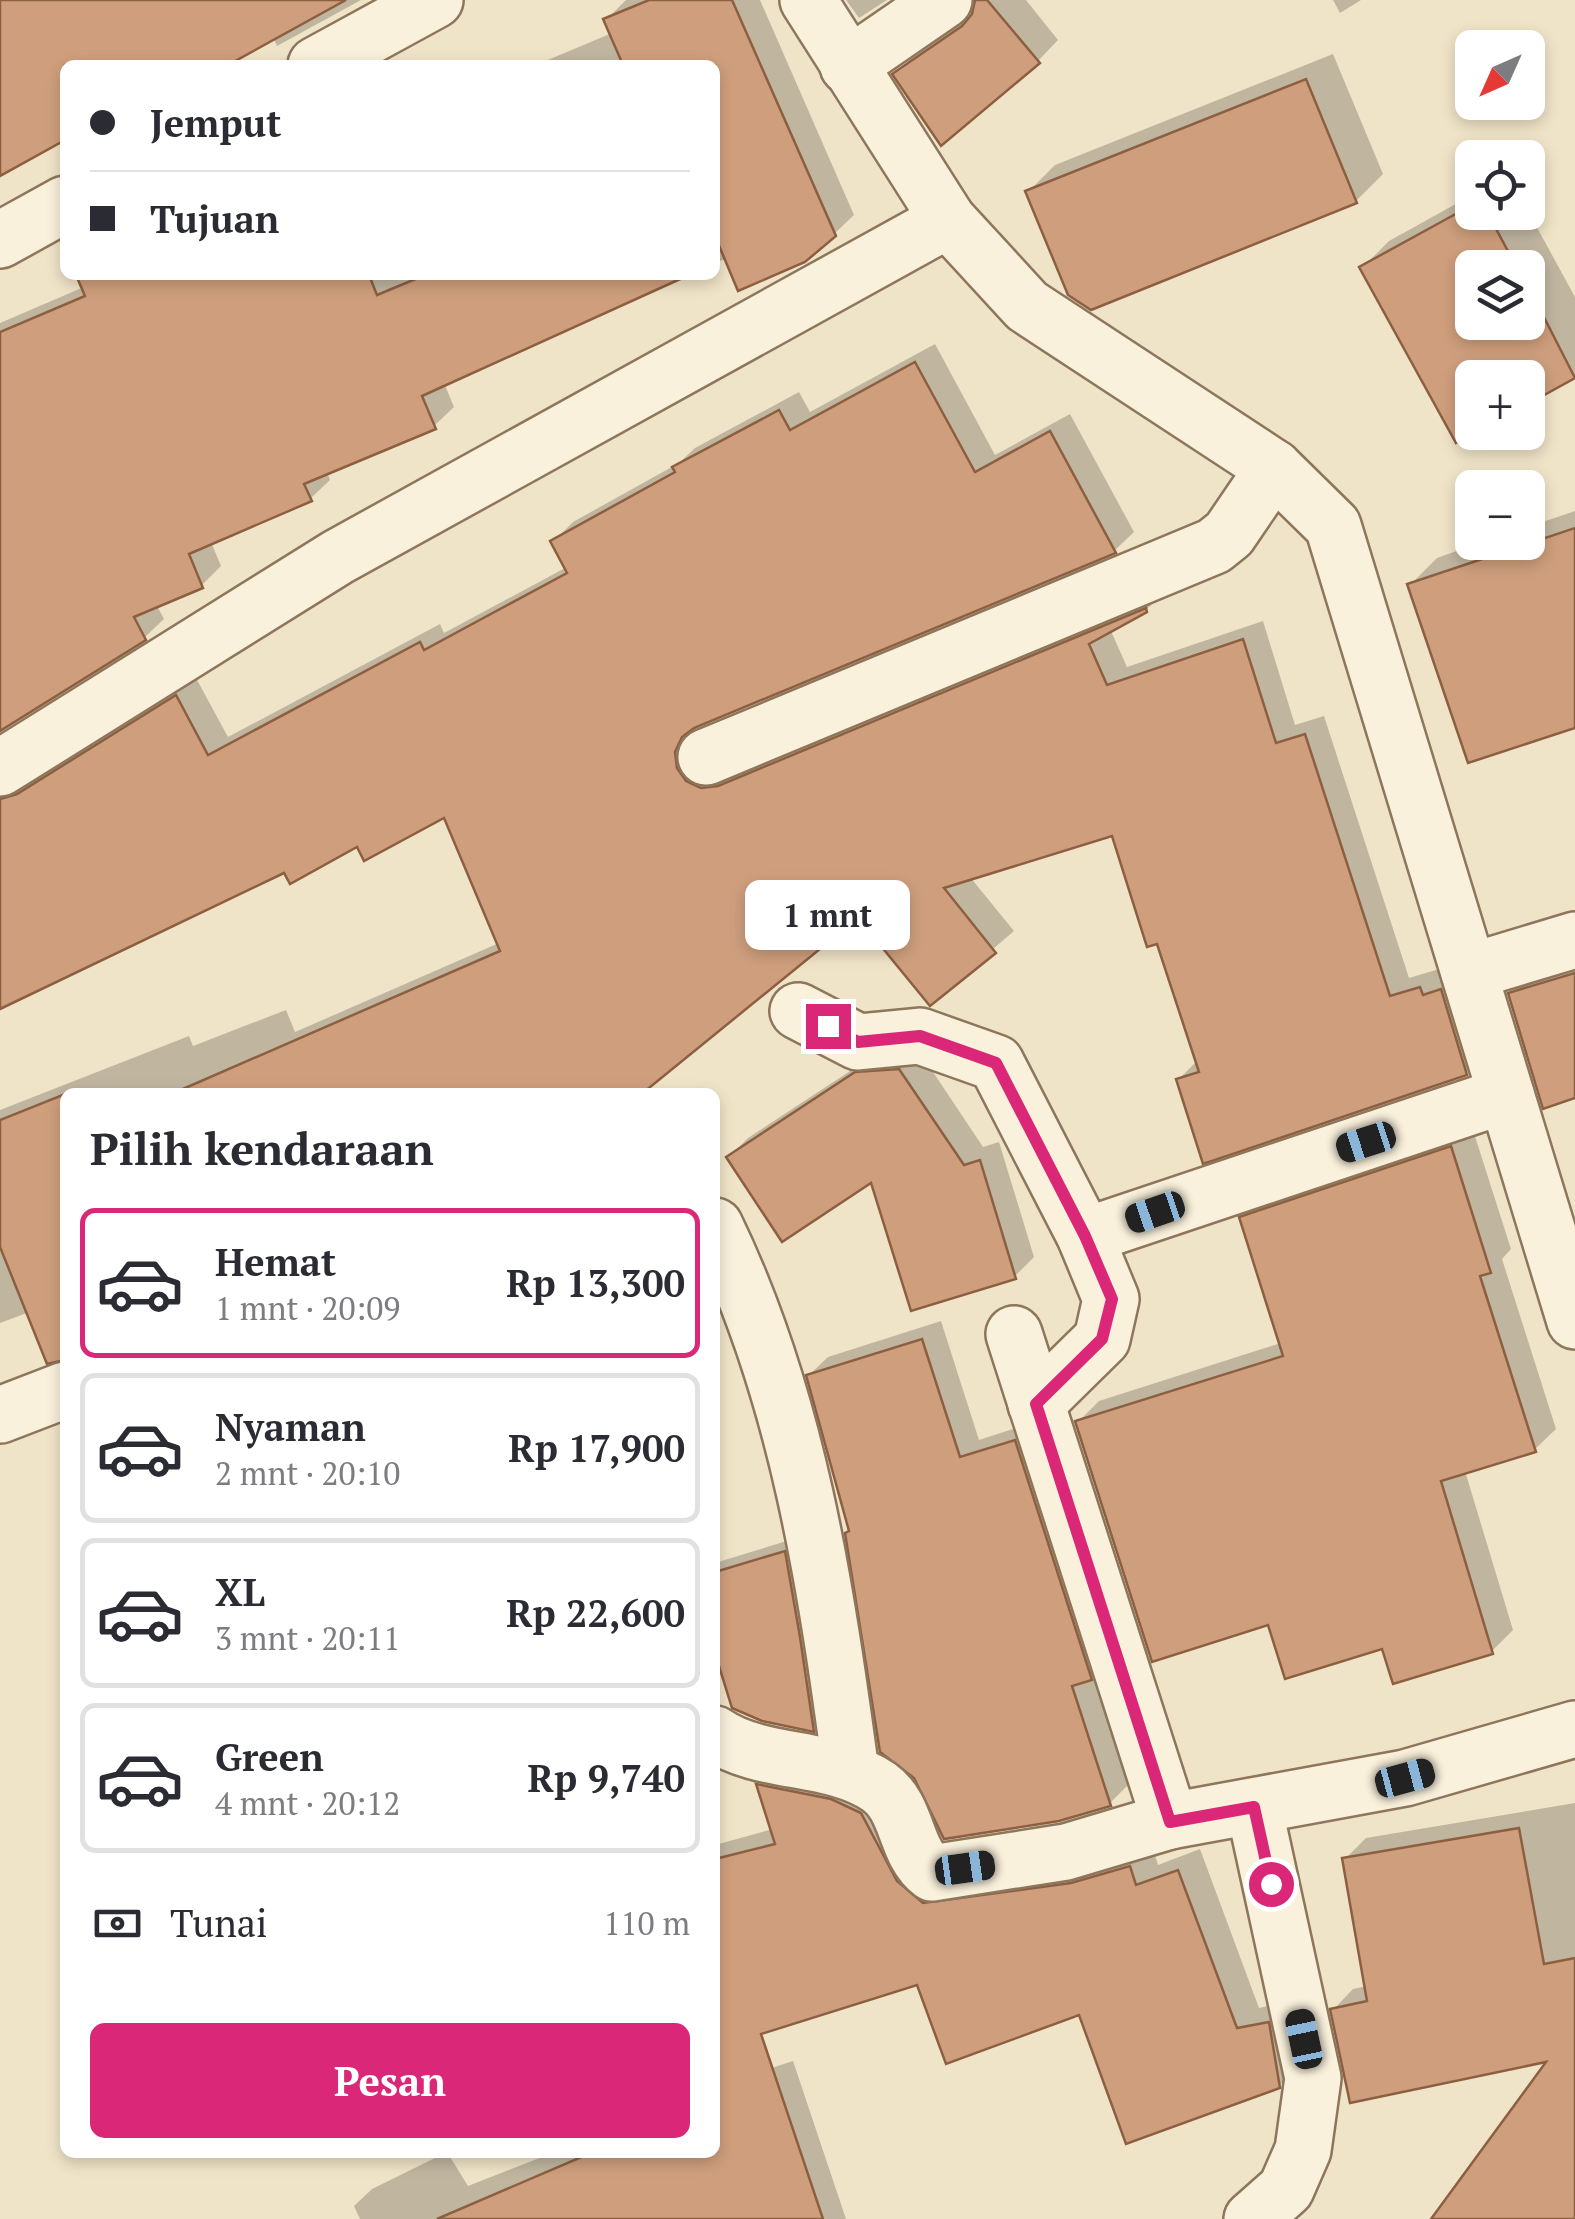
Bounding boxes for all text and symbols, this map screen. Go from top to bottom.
north arrow [1455,30,1545,120]
map controls [1455,30,1545,560]
text: Jemput [150,98,281,148]
button: locate [1455,140,1545,230]
text: Tujuan [150,194,279,244]
button: layers [1455,250,1545,340]
button: + [1455,360,1545,450]
button: − [1455,470,1545,560]
callout: 1 mnt [746,881,910,951]
text: 1 mnt [783,894,872,936]
route end [806,1004,851,1049]
text: Pilih kendaraan [90,1118,434,1178]
car [1333,1118,1399,1166]
car [1122,1188,1188,1236]
text: Hemat [215,1237,336,1287]
icon: car [95,1238,185,1328]
text: Rp 13,300 [506,1258,685,1308]
text: 1 mnt · 20:09 [215,1287,400,1329]
text: Nyaman [215,1402,366,1452]
icon: car [95,1403,185,1493]
text: Rp 17,900 [508,1423,685,1473]
text: 2 mnt · 20:10 [215,1452,400,1494]
text: XL [215,1567,265,1617]
icon: car [95,1568,185,1658]
text: Rp 22,600 [506,1588,685,1638]
text: 3 mnt · 20:11 [215,1617,400,1659]
text: Green [215,1732,324,1782]
icon: car [95,1733,185,1823]
text: Rp 9,740 [528,1753,685,1803]
car [1372,1756,1438,1800]
text: 4 mnt · 20:12 [215,1782,400,1824]
car [933,1849,997,1887]
route start [1249,1862,1294,1907]
icon: cash [90,1896,145,1951]
text: Tunai [170,1898,267,1948]
text: 110 m [603,1902,690,1944]
car [1283,2007,1325,2071]
button: Pesan [90,2023,690,2138]

